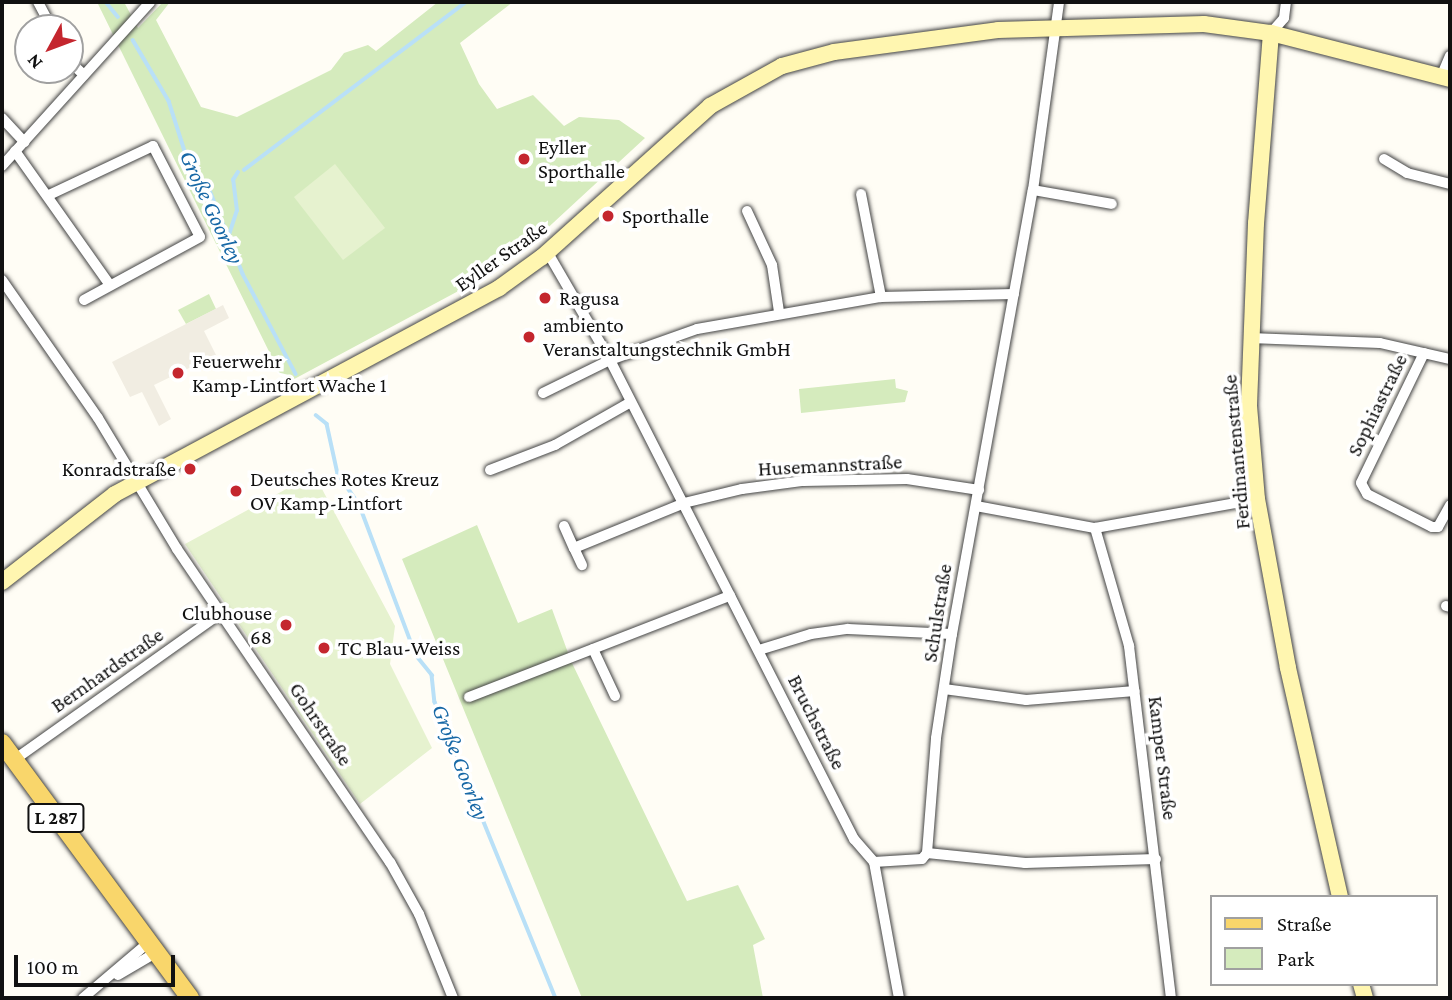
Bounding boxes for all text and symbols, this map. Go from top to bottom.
north arrow [14,14,84,84]
text: N [22,50,46,74]
place label: Eyller Sporthalle [538,134,625,184]
water label: Große Goorley [174,146,250,268]
marker: Eyller Sporthalle [516,151,532,167]
place label: Sporthalle [622,203,709,229]
marker: Sporthalle [600,208,616,224]
street label: Eyller Straße [450,215,552,297]
place label: Ragusa [559,285,619,311]
marker: Ragusa [537,290,553,306]
place label: ambiento Veranstaltungstechnik GmbH [543,312,791,362]
marker: ambiento Veranstaltungstechnik GmbH [521,329,537,345]
place label: Feuerwehr Kamp-Lintfort Wache 1 [192,348,387,398]
street label: Sophiastraße [1341,350,1413,460]
marker: Feuerwehr Kamp-Lintfort Wache 1 [170,365,186,381]
street label: Ferdinantenstraße [1217,374,1255,530]
street label: Husemannstraße [757,449,903,481]
place label: Konradstraße [62,456,176,482]
marker: Konradstraße [182,461,198,477]
place label: Deutsches Rotes Kreuz OV Kamp-Lintfort [250,466,439,516]
marker: Deutsches Rotes Kreuz OV Kamp-Lintfort [228,483,244,499]
street label: Schulstraße [917,562,957,664]
place label: Clubhouse 68 [182,600,272,650]
marker: Clubhouse 68 [278,617,294,633]
street label: Bernhardstraße [46,622,168,718]
place label: TC Blau-Weiss [338,635,460,661]
marker: TC Blau-Weiss [316,640,332,656]
street label: Bruchstraße [782,670,852,774]
street label: Gohrstraße [284,677,358,771]
street label: Kamper Straße [1143,695,1183,821]
water label: Große Goorley [426,700,496,824]
road number: L 287 [26,803,86,834]
legend [1210,895,1438,986]
text: Straße [1277,912,1331,936]
scale bar [18,940,178,984]
text: Park [1277,947,1314,971]
text: 100 m [27,955,79,979]

